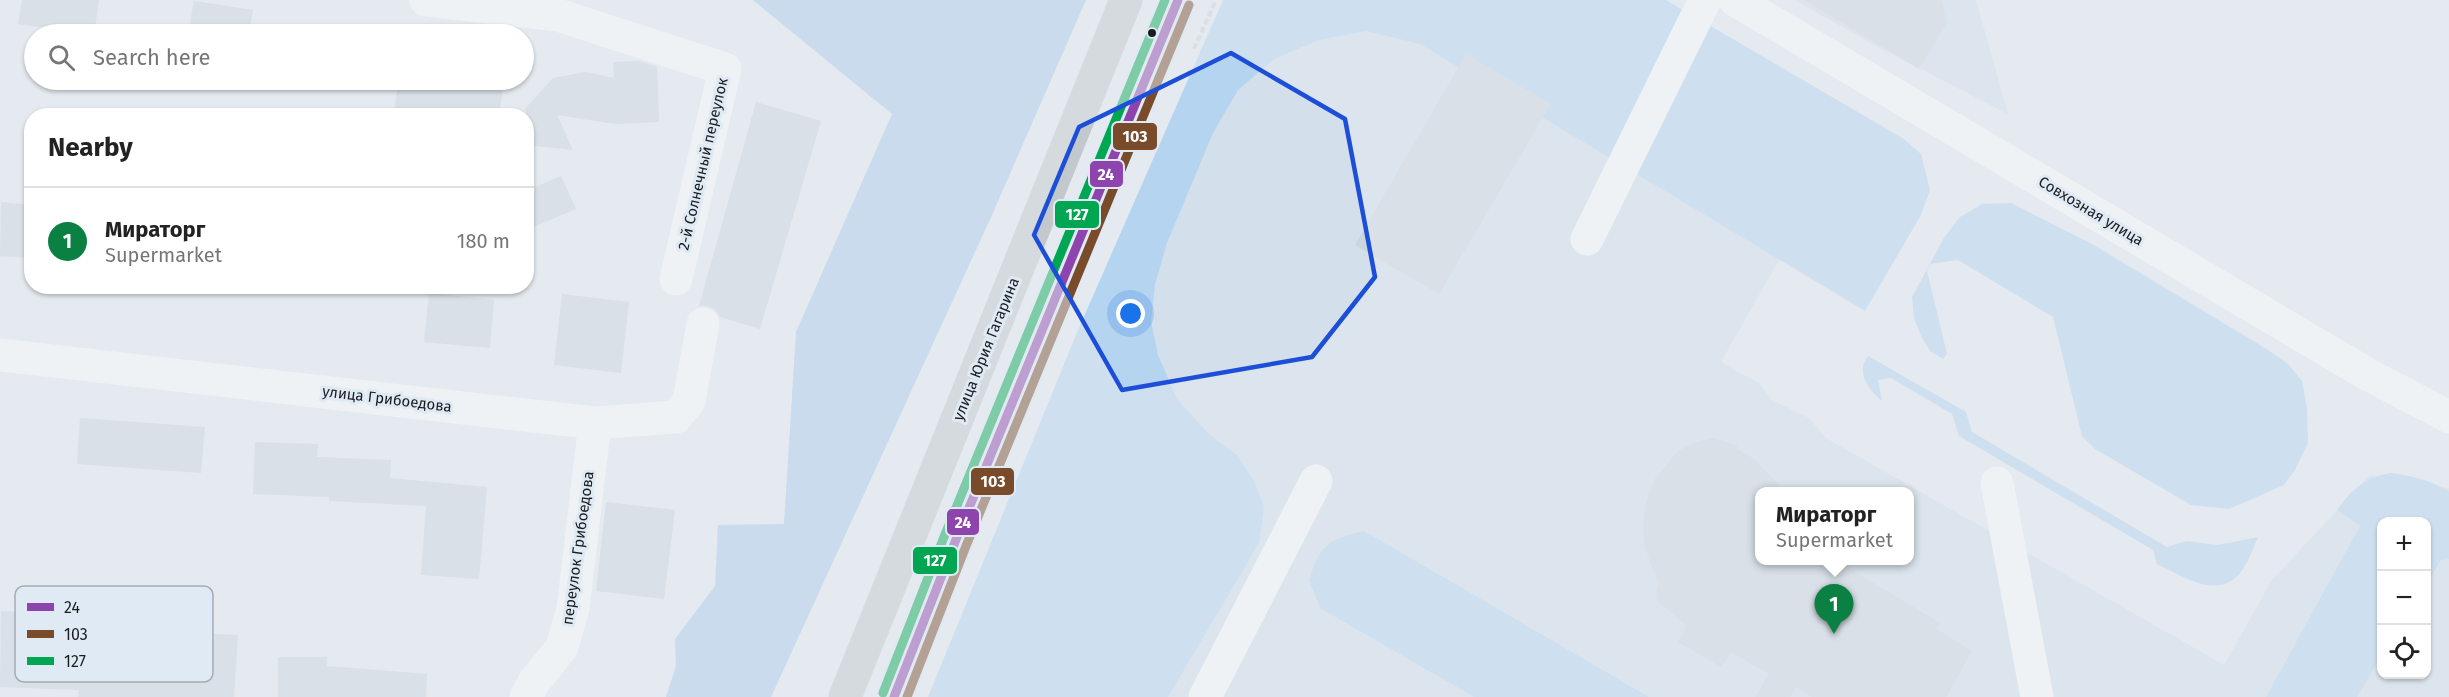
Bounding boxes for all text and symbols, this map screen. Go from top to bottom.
search box [24,24,534,90]
unlabelled marker [1146,27,1158,39]
icon: search [45,41,78,74]
text: Search here [93,44,211,71]
street label: 2-й Солнечный переулок [674,76,732,252]
line badge: 103 [1112,122,1158,151]
text: 103 [1123,127,1147,146]
text: Nearby [48,132,133,163]
line badge: 24 [1089,160,1124,188]
text: 24 [1098,165,1114,184]
street label: Совхозная улица [2035,173,2147,249]
line badge: 127 [1054,200,1100,229]
text: 127 [1065,205,1089,224]
text: Мираторг [105,216,205,243]
text: 1 [63,229,72,253]
text: 180 m [457,229,510,253]
text: Supermarket [105,243,222,267]
street label: улица Юрия Гагарина [949,275,1023,423]
your location [1116,299,1145,328]
street label: улица Грибоедова [321,382,453,416]
line badge: 103 [970,467,1015,496]
street label: переулок Грибоедова [558,470,598,626]
text: 103 [981,472,1005,491]
popup [1755,487,1914,565]
text: Мираторг [1776,501,1876,528]
line badge: 24 [946,508,980,536]
text: 24 [955,513,971,532]
map controls [2377,517,2431,679]
button: + [2377,517,2431,571]
text: Supermarket [1776,528,1893,552]
line badge: 127 [912,546,958,575]
text: 127 [923,551,947,570]
button: − [2377,571,2431,625]
pin: 1 [1814,584,1854,634]
legend [15,586,213,682]
text: 24 [64,598,80,617]
text: 103 [64,625,88,644]
button: locate [2377,625,2431,679]
text: 127 [64,652,86,671]

